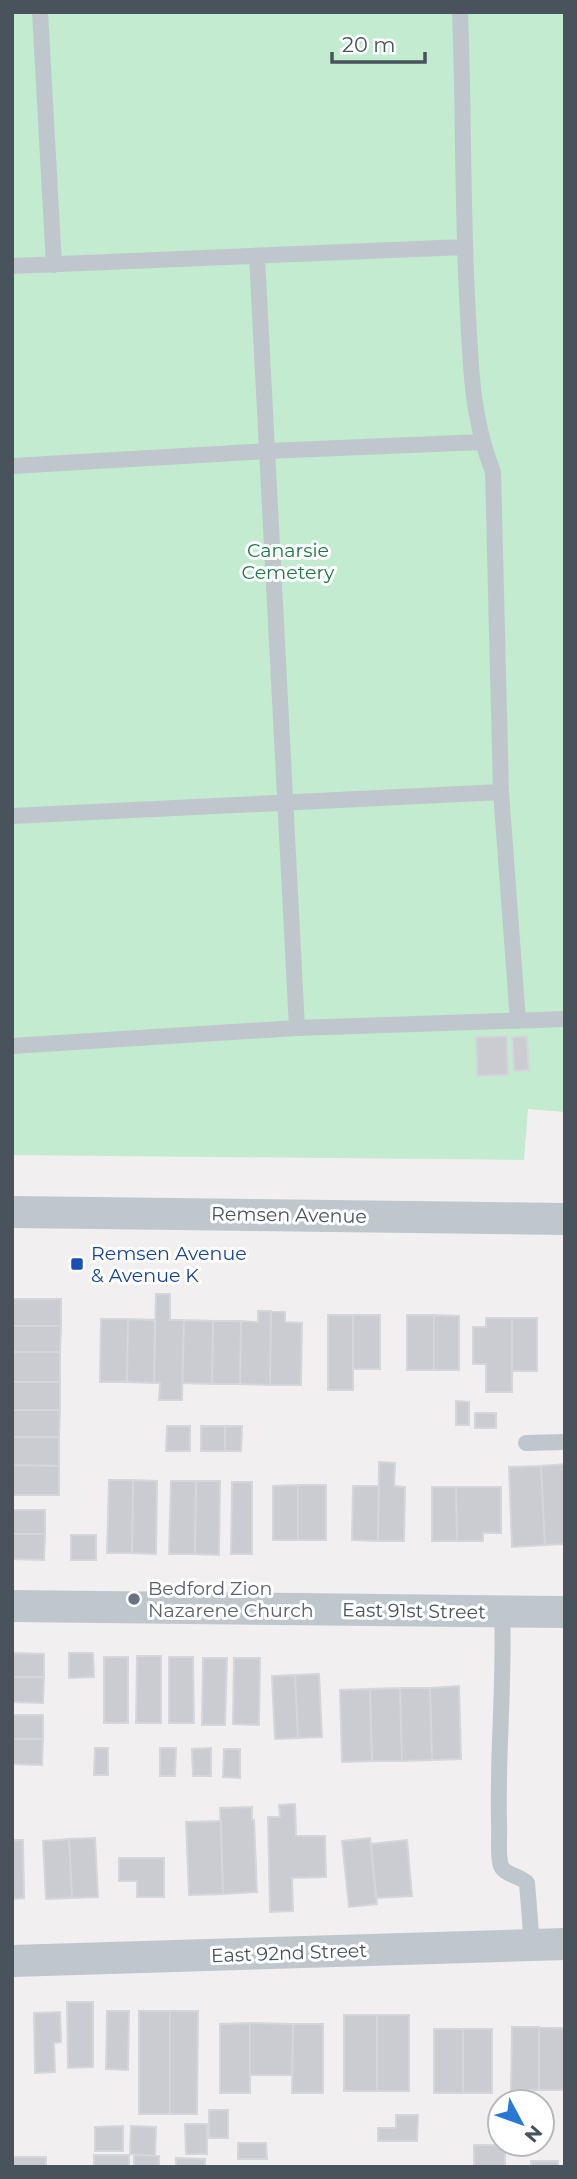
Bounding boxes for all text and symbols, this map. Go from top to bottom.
scale bar [332,21,425,65]
text: 20 m [342,32,396,57]
park label: Canarsie Cemetery [242,539,335,584]
street label: Remsen Avenue [211,1202,367,1228]
place label: Remsen Avenue & Avenue K [91,1242,247,1287]
marker: Remsen Avenue & Avenue K [69,1256,85,1272]
place label: Bedford Zion Nazarene Church [148,1577,314,1622]
marker: Bedford Zion Nazarene Church [126,1591,142,1607]
street label: East 91st Street [342,1598,486,1624]
street label: East 92nd Street [211,1939,368,1967]
north arrow [486,2088,556,2158]
text: N [520,2120,547,2147]

